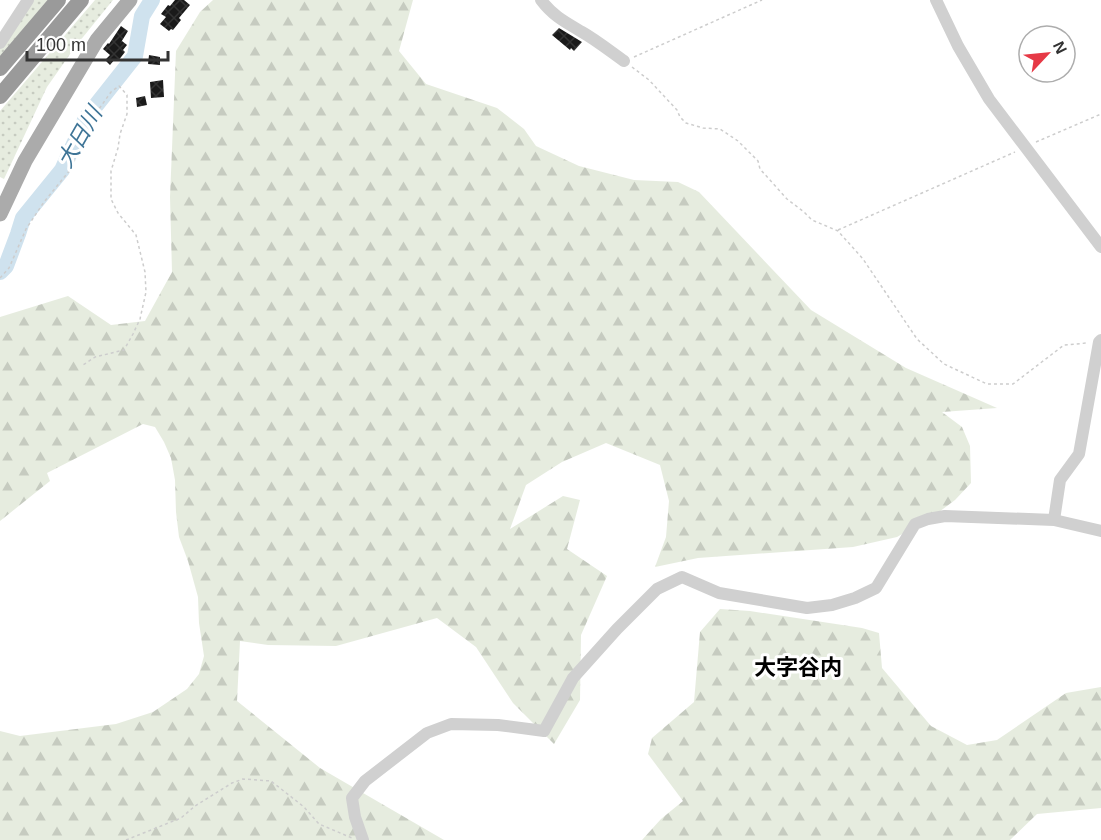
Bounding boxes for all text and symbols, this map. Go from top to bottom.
scale bar [27,24,168,62]
north arrow [1017,24,1077,84]
text: 100 m [36,35,86,55]
text: N [1050,39,1070,57]
water label: 大日川 [52,101,108,172]
district label: 大字谷内 [754,655,842,680]

